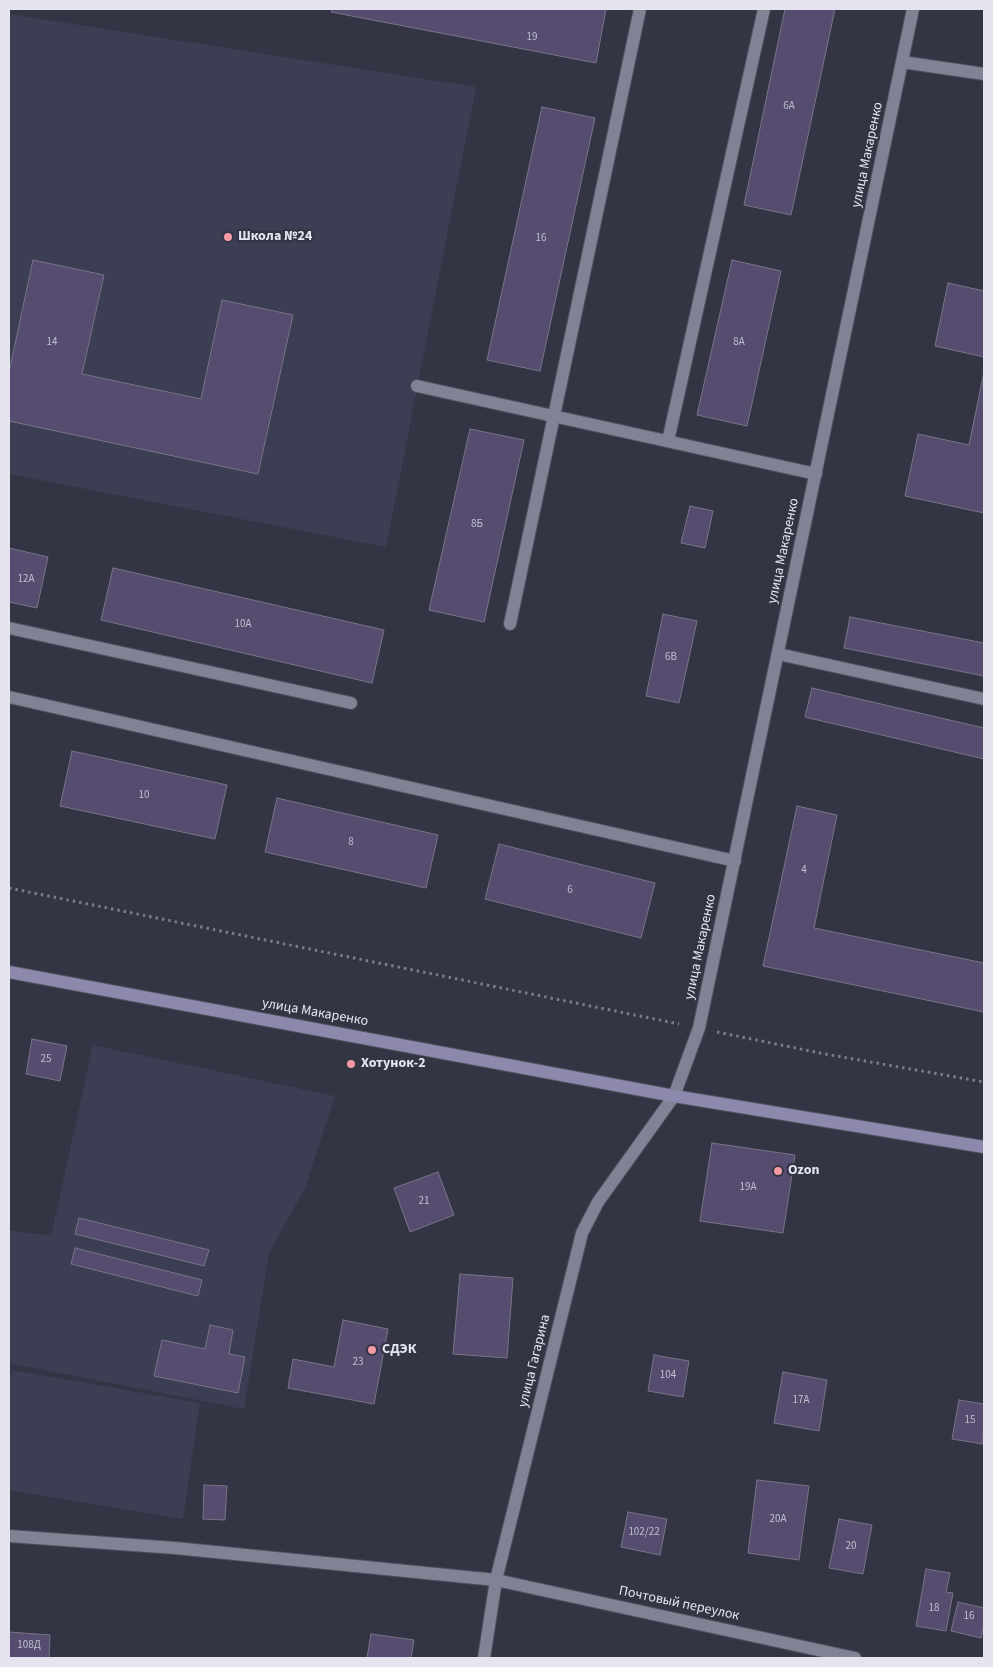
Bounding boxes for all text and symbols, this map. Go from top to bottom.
house number: 19 [527,31,537,45]
house number: 6А [783,100,795,114]
street label: улица Макаренко [849,101,887,209]
place label: Школа №24 [238,229,312,245]
marker: Школа №24 [222,231,234,243]
house number: 16 [536,232,546,246]
house number: 14 [47,336,57,350]
house number: 8А [733,336,745,350]
street label: улица Макаренко [765,497,803,605]
house number: 8Б [471,518,483,532]
house number: 12А [18,573,34,587]
house number: 10А [235,618,251,632]
house number: 6В [665,651,677,665]
house number: 10 [139,789,149,803]
house number: 8 [348,836,354,850]
house number: 4 [801,864,807,878]
house number: 6 [567,884,573,898]
street label: улица Макаренко [682,893,720,1001]
street label: улица Макаренко [261,995,369,1031]
house number: 25 [41,1053,51,1067]
place label: Хотунок-2 [361,1056,426,1072]
marker: Хотунок-2 [345,1058,357,1070]
place label: Ozon [788,1163,819,1179]
marker: Ozon [772,1165,784,1177]
house number: 19А [740,1181,756,1195]
house number: 21 [419,1195,429,1209]
street label: улица Гагарина [515,1313,555,1409]
place label: СДЭК [382,1342,416,1358]
marker: СДЭК [366,1344,378,1356]
house number: 23 [353,1356,363,1370]
house number: 104 [660,1369,676,1383]
house number: 17А [793,1394,809,1408]
house number: 15 [965,1414,975,1428]
house number: 20А [770,1513,786,1527]
house number: 102/22 [628,1526,660,1540]
house number: 20 [846,1540,856,1554]
street label: Почтовый переулок [617,1583,741,1625]
house number: 18 [929,1602,939,1616]
house number: 16 [964,1610,974,1624]
house number: 108Д [17,1639,41,1653]

